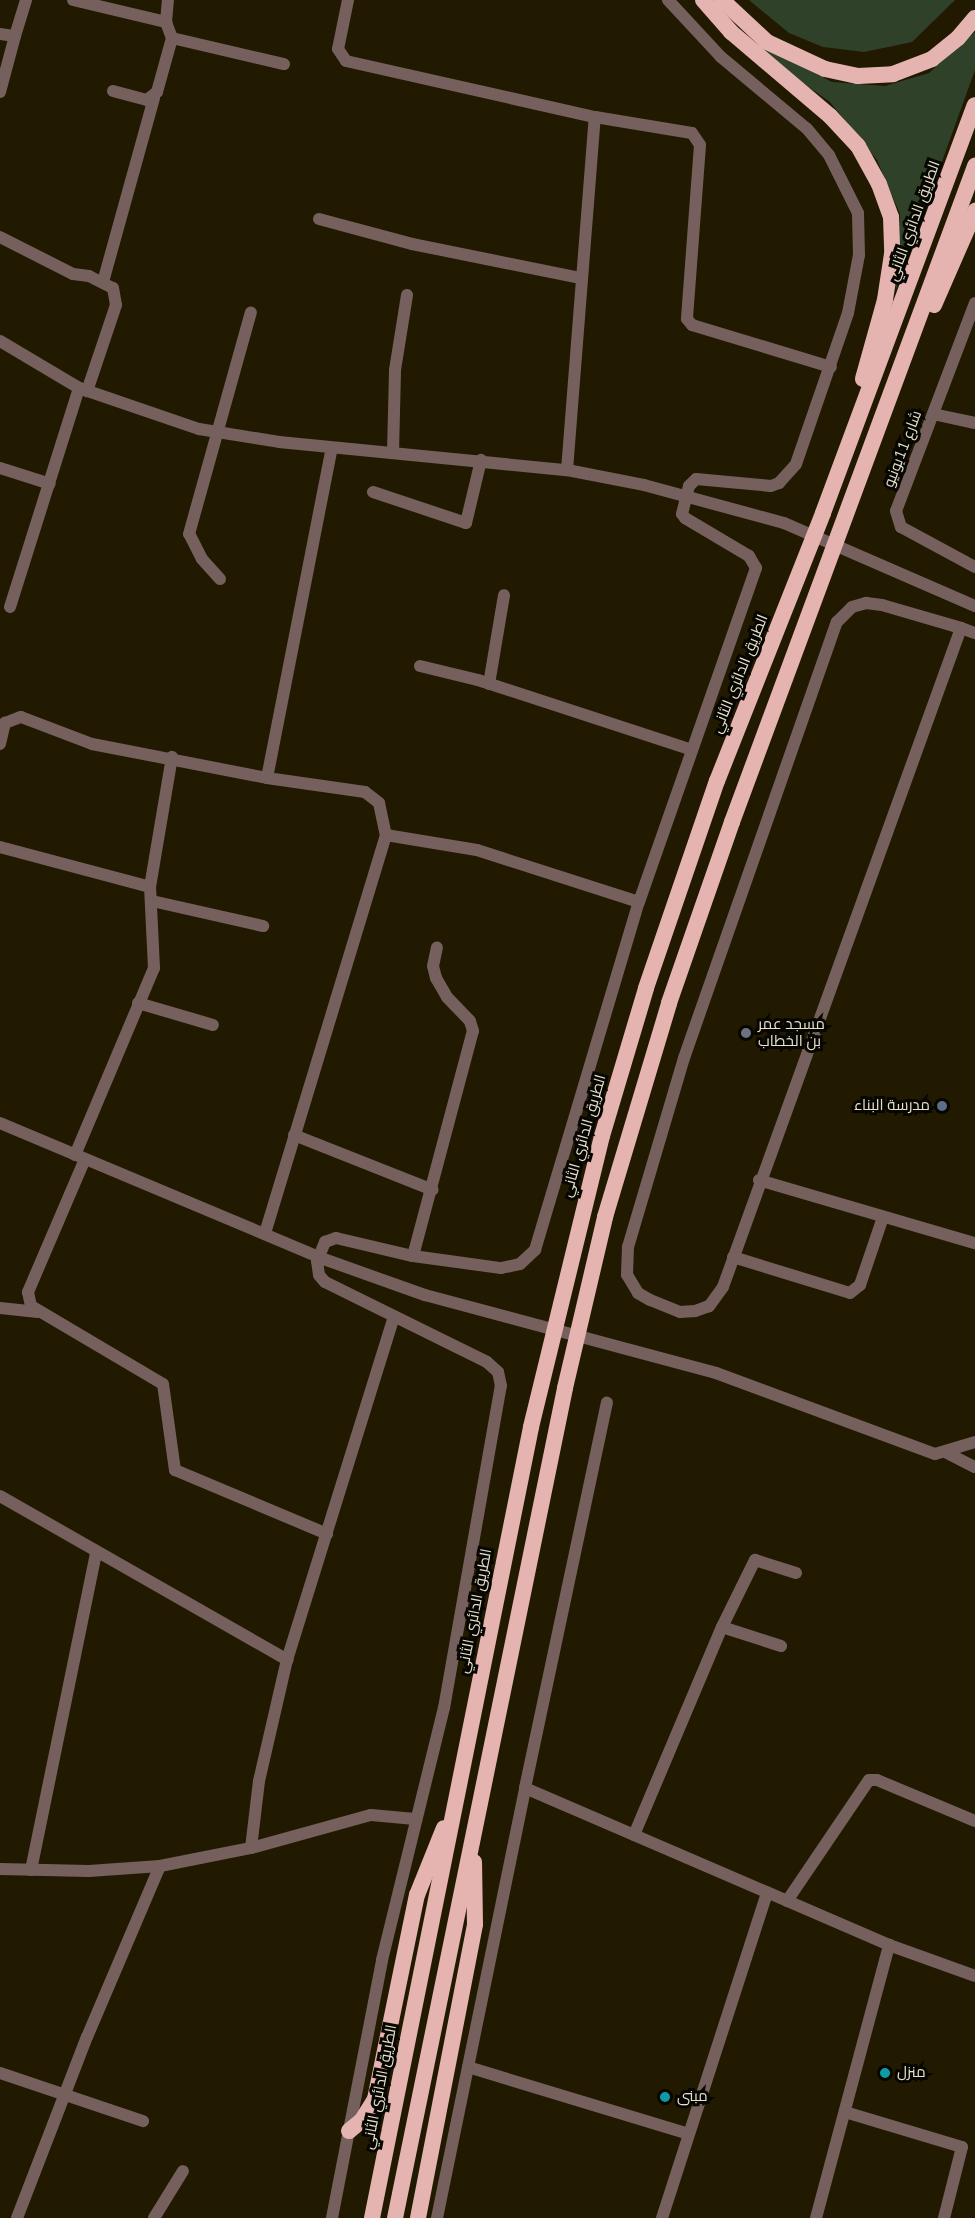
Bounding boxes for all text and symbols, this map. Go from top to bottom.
street label: الطريق الدائري الثاني [884,158,944,284]
street label: شارع 11يونيو [880,408,926,490]
street label: الطريق الدائري الثاني [708,612,772,736]
place label: مسجد عمر بن الخطاب [758,1015,825,1050]
marker: مسجد عمر بن الخطاب [739,1026,753,1040]
street label: الطريق الدائري الثاني [558,1073,610,1199]
place label: مدرسة البناء [854,1097,930,1115]
marker: مدرسة البناء [935,1099,949,1113]
street label: الطريق الدائري الثاني [454,1547,496,1675]
street label: الطريق الدائري الثاني [359,2023,401,2151]
place label: منزل [897,2064,926,2082]
marker: منزل [878,2066,892,2080]
place label: مبنى [677,2088,708,2106]
marker: مبنى [658,2090,672,2104]

